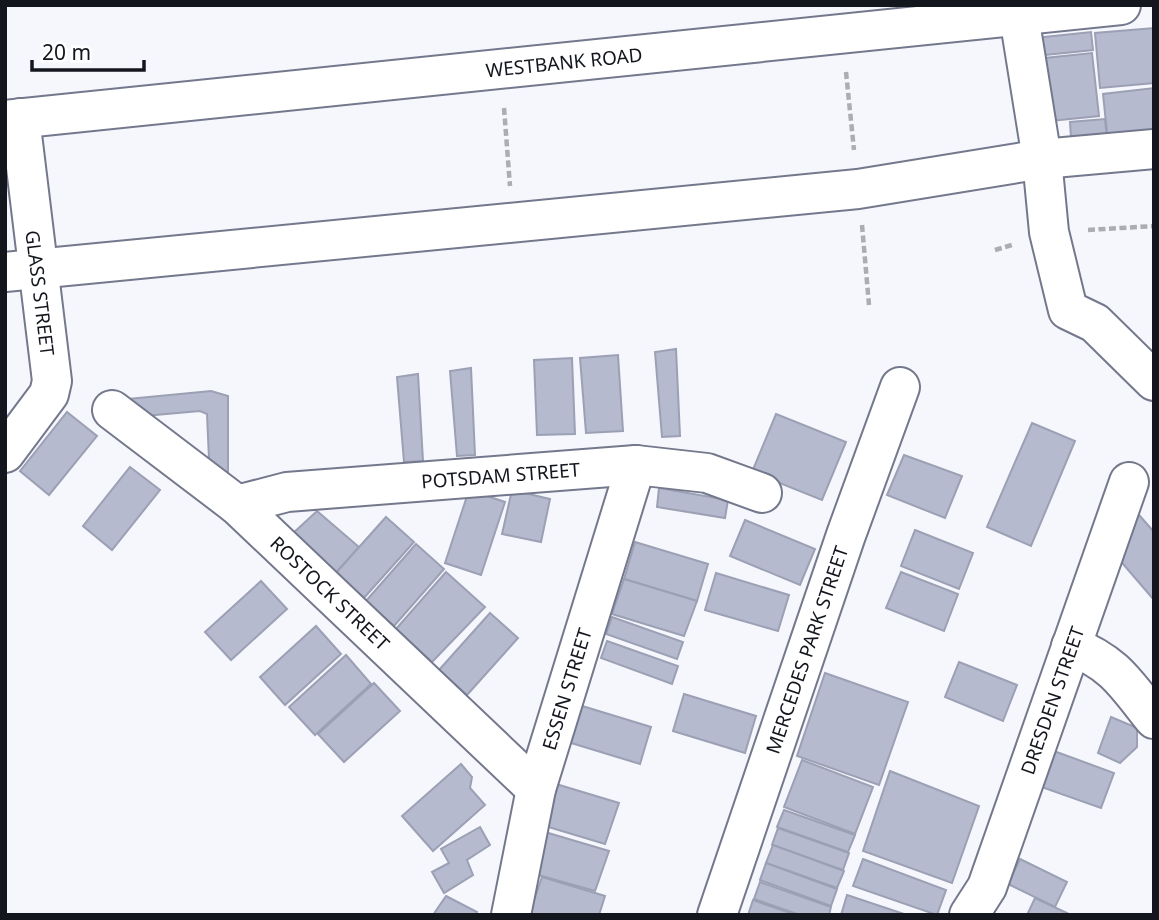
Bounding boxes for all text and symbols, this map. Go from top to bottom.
scale bar [32,28,144,72]
text: 20 m [42,38,91,66]
street label: WESTBANK ROAD [484,41,644,83]
street label: GLASS STREET [19,229,61,358]
street label: POTSDAM STREET [420,456,581,495]
street label: ROSTOCK STREET [264,530,395,656]
street label: MERCEDES PARK STREET [760,542,854,757]
street label: DRESDEN STREET [1014,623,1090,778]
street label: ESSEN STREET [536,625,598,753]

